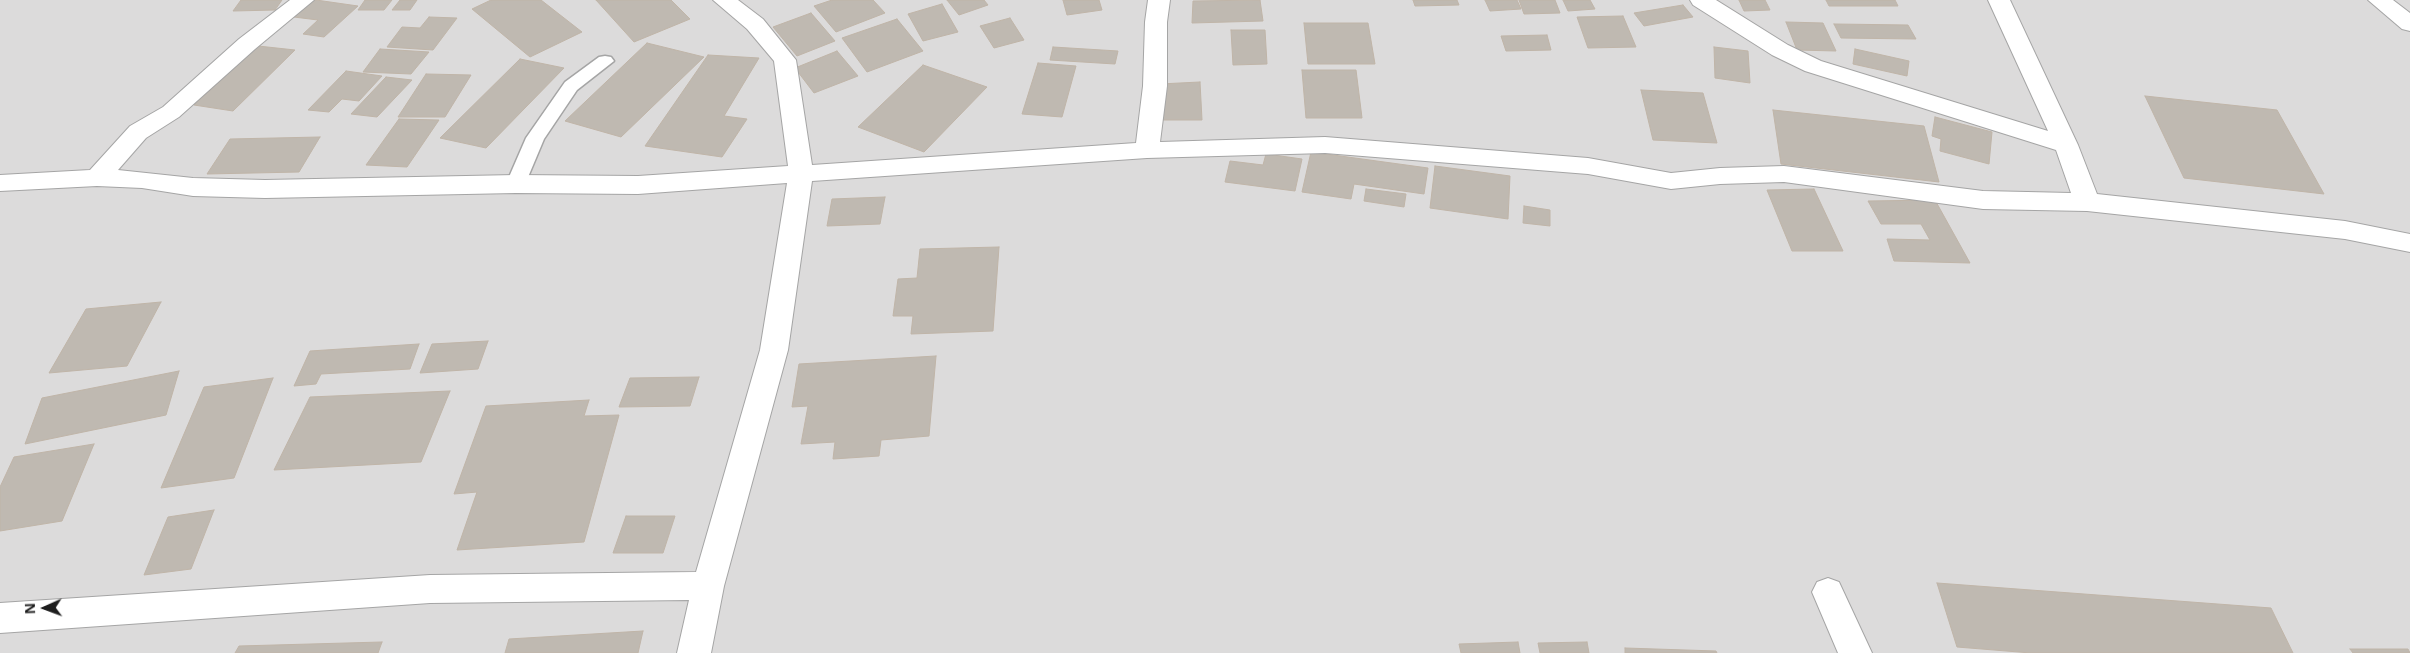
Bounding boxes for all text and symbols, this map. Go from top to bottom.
north arrow [20,583,70,633]
text: N [20,603,39,615]

